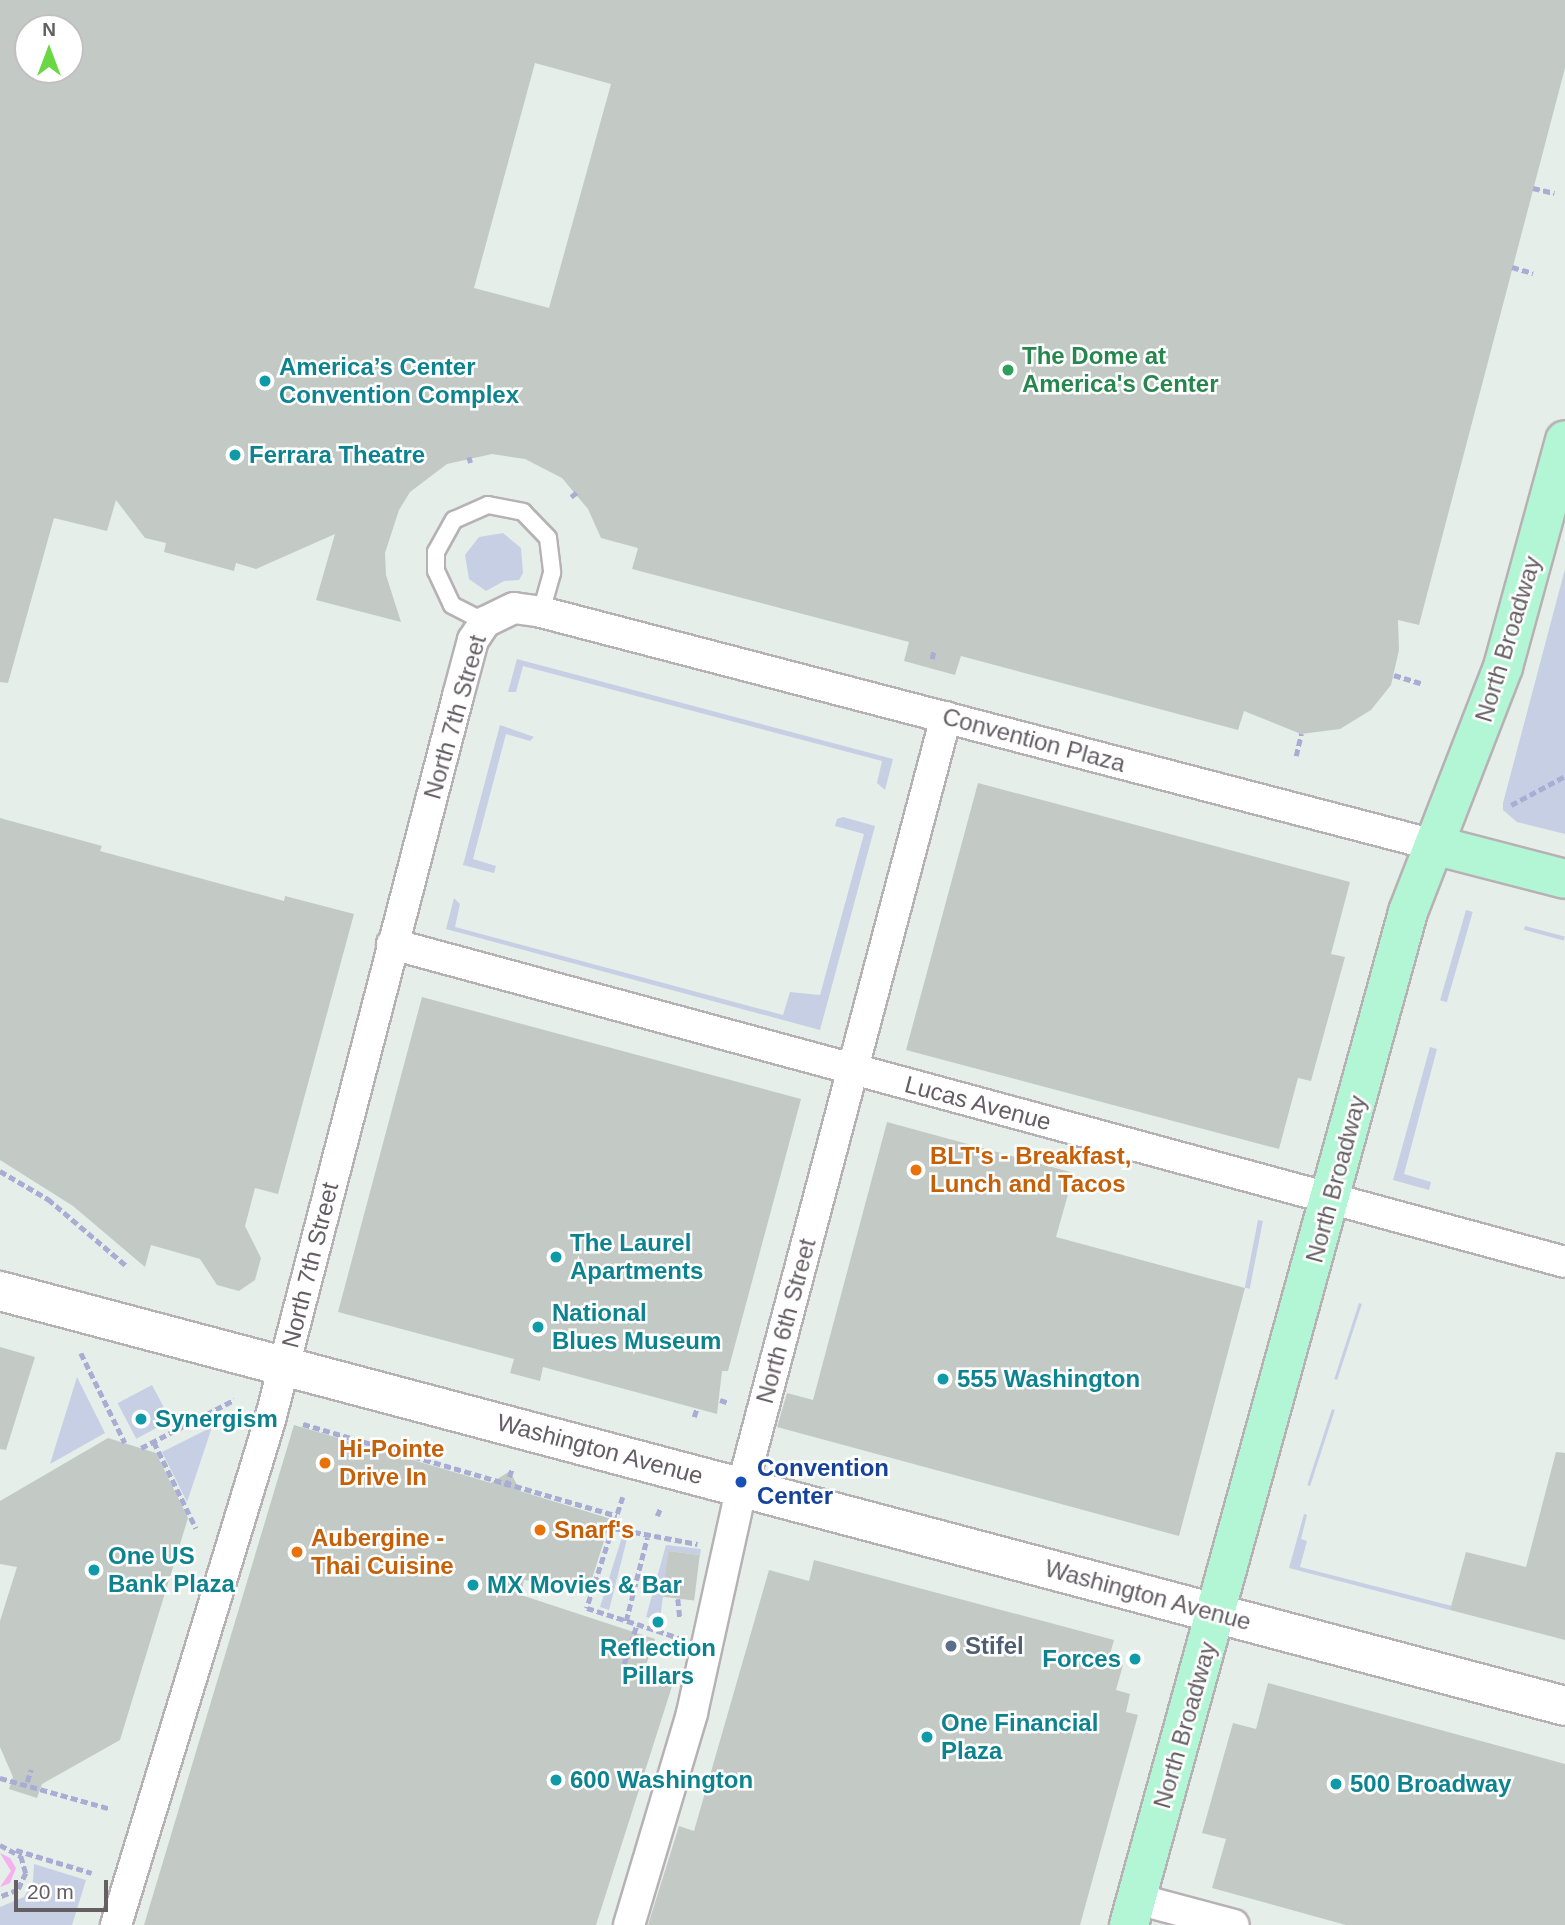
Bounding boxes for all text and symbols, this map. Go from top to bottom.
north arrow [14,14,84,84]
text: N [42,19,56,40]
place label: The Dome at America's Center [1022,342,1218,398]
place label: America’s Center Convention Complex [279,353,519,409]
marker: The Dome at America's Center [1000,362,1016,378]
marker: America’s Center Convention Complex [257,373,273,389]
place label: Ferrara Theatre [249,441,425,469]
marker: Ferrara Theatre [227,447,243,463]
street label: North Broadway [1469,553,1547,725]
street label: North 7th Street [418,632,492,802]
street label: Convention Plaza [939,702,1129,778]
street label: Lucas Avenue [901,1069,1055,1137]
street label: North Broadway [1300,1092,1372,1266]
place label: BLT's - Breakfast, Lunch and Tacos [930,1142,1131,1198]
marker: BLT's - Breakfast, Lunch and Tacos [908,1162,924,1178]
street label: North 7th Street [276,1179,344,1351]
place label: The Laurel Apartments [570,1229,703,1285]
street label: North 6th Street [750,1235,822,1407]
marker: The Laurel Apartments [548,1249,564,1265]
place label: National Blues Museum [552,1299,721,1355]
marker: National Blues Museum [530,1319,546,1335]
place label: 555 Washington [957,1365,1140,1393]
marker: 555 Washington [935,1371,951,1387]
place label: Synergism [155,1405,278,1433]
street label: Washington Avenue [493,1407,707,1491]
marker: Synergism [133,1411,149,1427]
place label: Hi-Pointe Drive In [339,1435,444,1491]
place label: Convention Center [757,1454,889,1510]
marker: Hi-Pointe Drive In [317,1455,333,1471]
marker: Convention Center [731,1472,751,1492]
place label: Snarf's [554,1516,634,1544]
marker: Snarf's [532,1522,548,1538]
place label: Aubergine - Thai Cuisine [311,1524,454,1580]
place label: One US Bank Plaza [108,1542,235,1598]
marker: Aubergine - Thai Cuisine [289,1544,305,1560]
street label: Washington Avenue [1041,1553,1255,1637]
marker: One US Bank Plaza [86,1562,102,1578]
place label: MX Movies & Bar [487,1571,682,1599]
marker: MX Movies & Bar [465,1577,481,1593]
marker: Reflection Pillars [650,1614,666,1630]
place label: Stifel [965,1632,1024,1660]
place label: Reflection Pillars [600,1634,716,1690]
marker: Stifel [943,1638,959,1654]
street label: North Broadway [1147,1638,1223,1812]
place label: Forces [1042,1645,1121,1673]
marker: Forces [1127,1651,1143,1667]
place label: One Financial Plaza [941,1709,1098,1765]
marker: One Financial Plaza [919,1729,935,1745]
place label: 600 Washington [570,1766,753,1794]
place label: 500 Broadway [1350,1770,1511,1798]
marker: 600 Washington [548,1772,564,1788]
marker: 500 Broadway [1328,1776,1344,1792]
scale bar [18,1866,112,1910]
text: 20 m [27,1880,74,1903]

